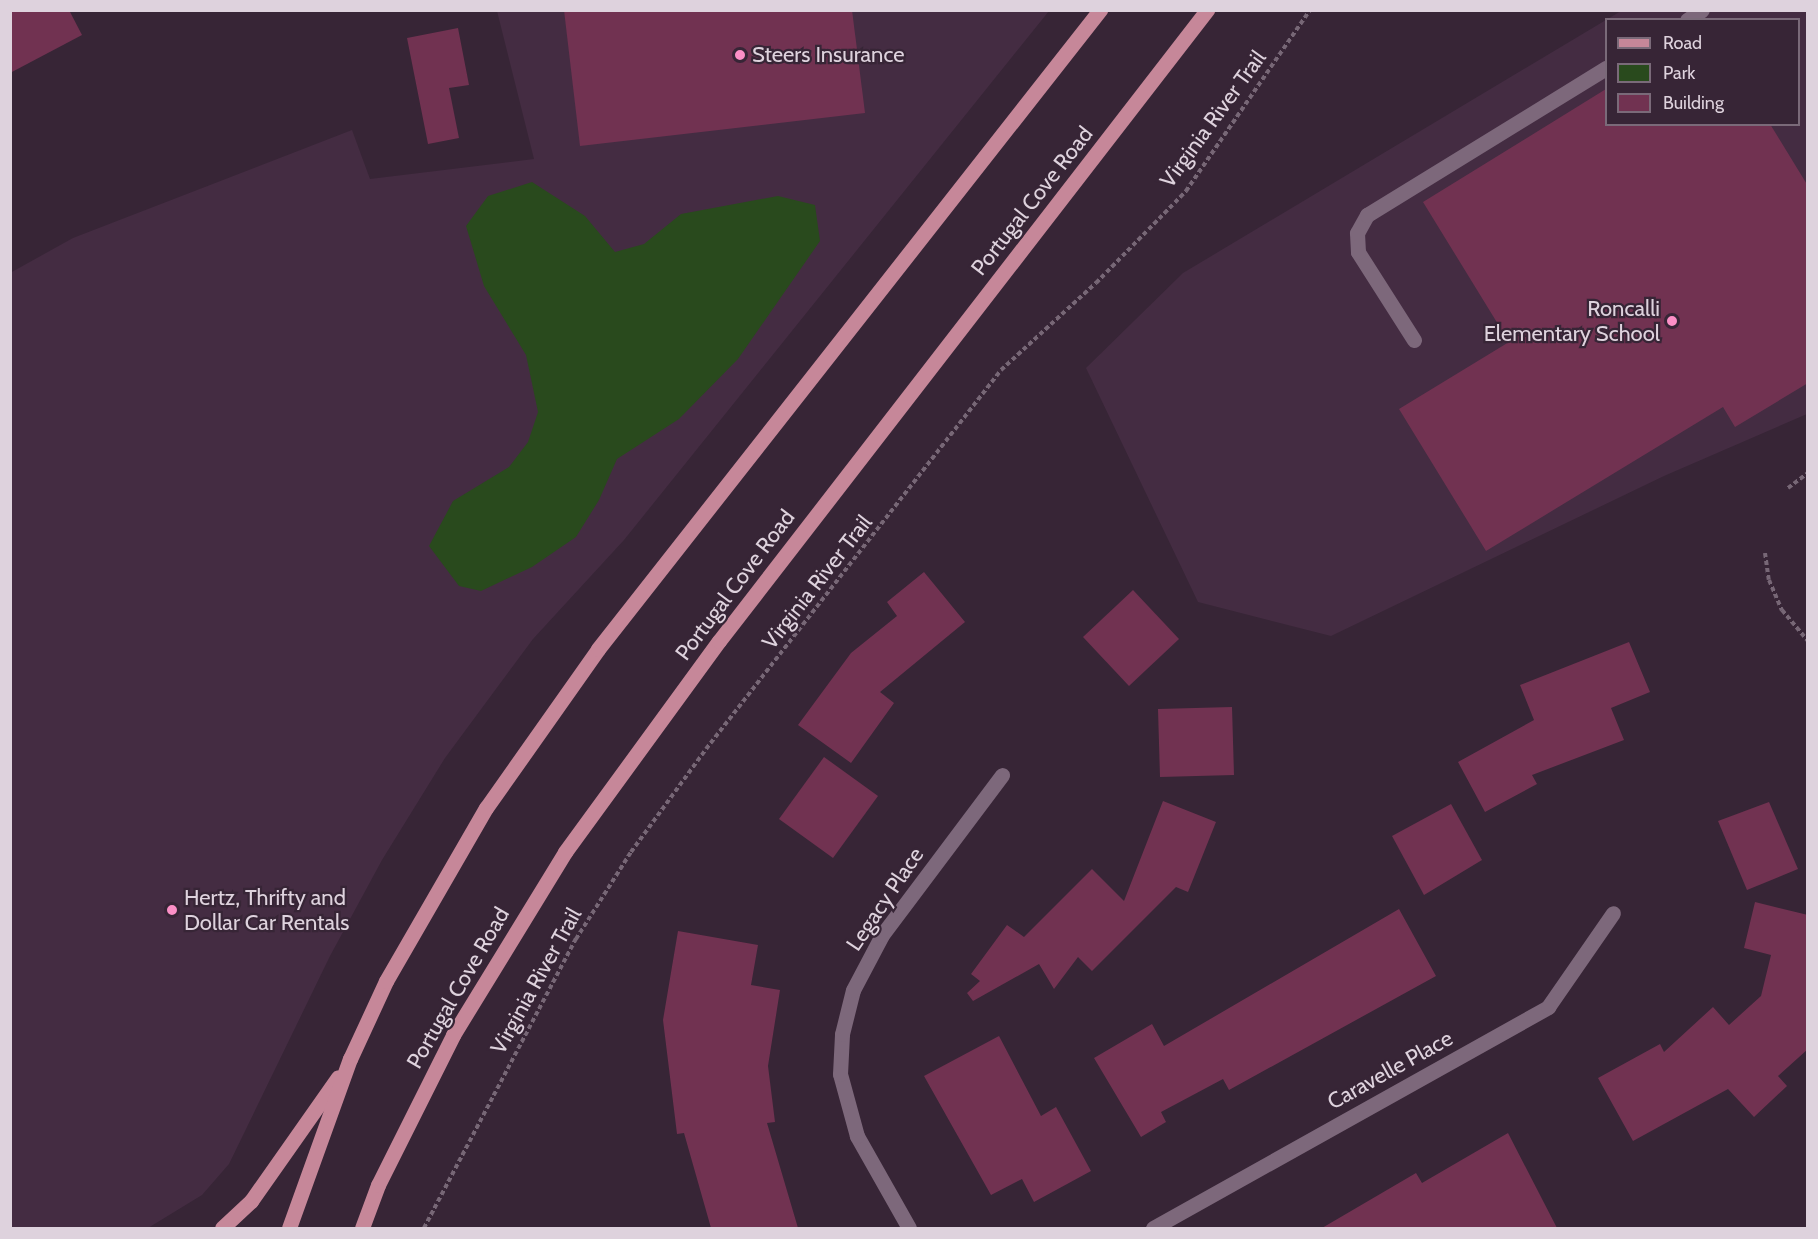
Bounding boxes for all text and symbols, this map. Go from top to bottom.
legend [1605,18,1800,126]
text: Road [1663,32,1702,54]
place label: Steers Insurance [752,42,904,68]
street label: Virginia River Trail [1154,45,1272,193]
marker: Steers Insurance [733,48,747,62]
text: Park [1663,62,1695,84]
text: Building [1663,92,1724,114]
street label: Portugal Cove Road [966,121,1098,281]
place label: Roncalli Elementary School [1484,295,1660,346]
marker: Roncalli Elementary School [1665,314,1679,328]
street label: Portugal Cove Road [670,505,800,665]
street label: Virginia River Trail [756,510,878,654]
street label: Legacy Place [841,842,929,956]
place label: Hertz, Thrifty and Dollar Car Rentals [184,884,349,936]
marker: Hertz, Thrifty and Dollar Car Rentals [165,903,179,917]
street label: Portugal Cove Road [401,903,515,1073]
street label: Virginia River Trail [485,903,587,1059]
street label: Caravelle Place [1323,1025,1457,1115]

